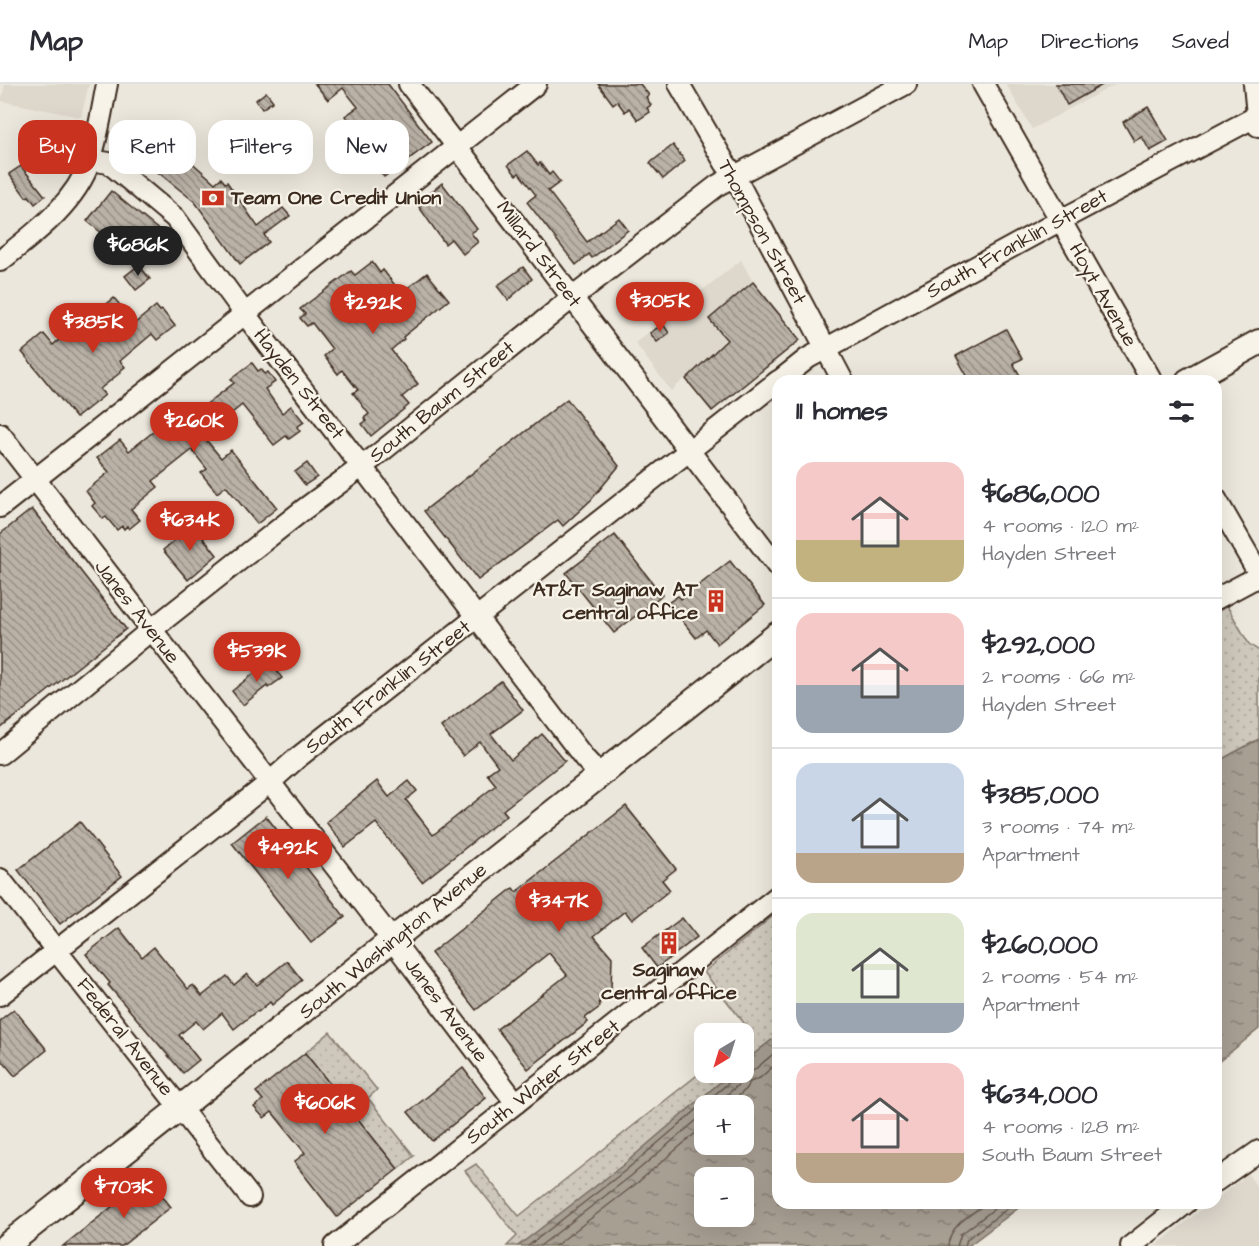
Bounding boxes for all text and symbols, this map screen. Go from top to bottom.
text: Map [30,22,83,61]
text: Map [968,27,1008,56]
text: Directions [1041,27,1139,56]
text: Saved [1172,27,1229,56]
chip: Buy [18,120,97,174]
chip: Rent [109,120,196,174]
chip: Filters [208,120,313,174]
chip: New [325,120,409,174]
street label: Thompson Street [711,155,813,309]
street label: South Franklin Street [921,182,1113,306]
place label: Team One Credit Union [230,184,441,212]
bank icon: Team One Credit Union [200,185,226,211]
street label: Millard Street [490,195,588,313]
pin: $686K [96,226,180,277]
text: $686K [107,231,169,259]
street label: Hoyt Avenue [1061,238,1144,353]
pin: $305K [618,282,702,333]
pin: $292K [331,284,415,335]
text: $305K [630,287,690,315]
text: $292K [344,289,402,317]
pin: $385K [51,303,135,354]
text: $385K [63,308,123,336]
street label: Hayden Street [246,323,351,446]
street label: South Baum Street [363,334,521,470]
text: 11 homes [796,393,888,429]
icon: filters [1165,395,1198,428]
pin: $260K [152,402,236,453]
text: $260K [164,407,224,435]
text: $686,000 [982,476,1100,512]
icon: home [844,486,916,558]
pin: $634K [148,501,232,552]
text: $634K [160,506,220,534]
text: 4 rooms · 120 m² [982,512,1139,540]
text: Hayden Street [982,540,1116,568]
street label: Janes Avenue [88,554,187,670]
place label: AT&T Saginaw AT central office [533,576,699,627]
building icon: AT&T Saginaw AT central office [703,588,729,614]
street label: South Franklin Street [299,613,477,761]
text: $292,000 [982,627,1095,663]
pin: $539K [215,632,299,683]
text: $539K [228,637,286,665]
icon: home [844,637,916,709]
text: 2 rooms · 66 m² [982,663,1136,691]
text: Hayden Street [982,691,1116,719]
text: $385,000 [982,777,1099,813]
icon: home [844,787,916,859]
text: 3 rooms · 74 m² [982,813,1135,841]
pin: $492K [246,829,330,880]
text: $492K [258,834,318,862]
text: Apartment [982,841,1080,869]
street label: South Washington Avenue [293,856,494,1027]
pin: $347K [517,882,601,933]
text: $347K [529,887,589,915]
text: $260,000 [982,927,1098,963]
building icon: Saginaw central office [656,930,682,956]
icon: home [844,937,916,1009]
street label: Janes Avenue [397,952,495,1068]
place label: Saginaw central office [601,956,737,1007]
text: 2 rooms · 54 m² [982,963,1138,991]
street label: Federal Avenue [70,972,180,1102]
text: Apartment [982,991,1080,1019]
street label: South Water Street [460,1013,626,1151]
north arrow [694,1023,754,1083]
map controls [694,1023,754,1227]
text: $634,000 [982,1077,1098,1113]
pin: $606K [283,1084,367,1135]
icon: home [844,1087,916,1159]
text: $606K [295,1089,355,1117]
button: + [694,1095,754,1155]
text: 4 rooms · 128 m² [982,1113,1140,1141]
text: South Baum Street [982,1141,1162,1169]
button: − [694,1167,754,1227]
pin: $703K [82,1168,166,1219]
text: $703K [95,1173,153,1201]

